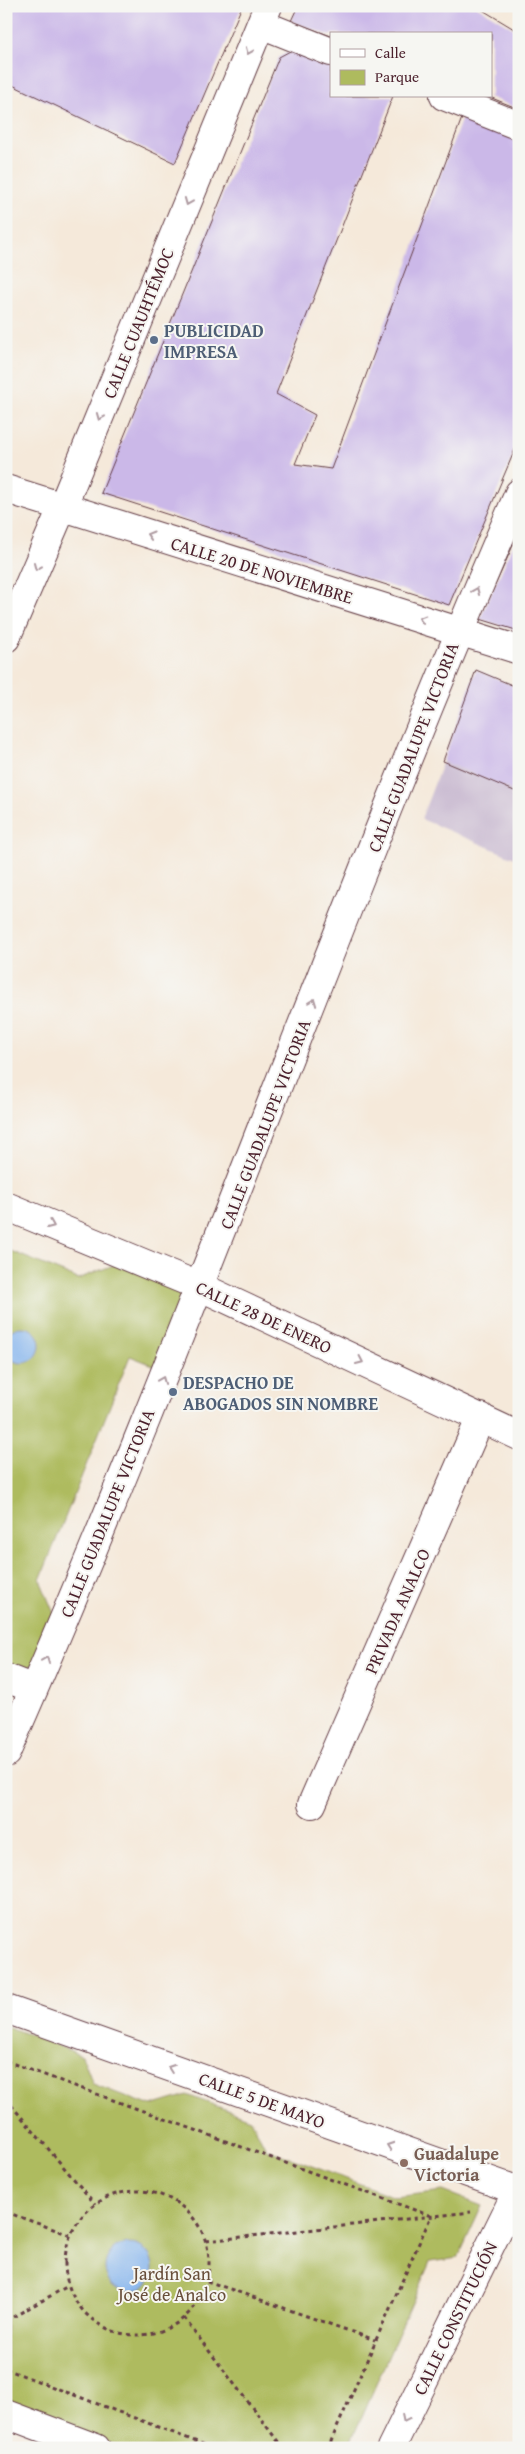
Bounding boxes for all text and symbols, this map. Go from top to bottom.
legend [330,32,492,98]
text: Calle [375,42,406,63]
one-way arrow [245,46,256,55]
text: Parque [375,66,419,87]
one-way arrow [183,197,194,206]
street label: CALLE CUAUHTÉMOC [95,243,181,402]
place label: PUBLICIDAD IMPRESA [164,317,264,365]
marker: PUBLICIDAD IMPRESA [148,334,160,346]
one-way arrow [95,412,106,421]
street label: CALLE 20 DE NOVIEMBRE [168,529,356,611]
one-way arrow [146,531,155,541]
one-way arrow [33,562,44,571]
one-way arrow [470,587,481,596]
one-way arrow [419,614,427,624]
street label: CALLE GUADALUPE VICTORIA [360,638,466,856]
one-way arrow [307,998,317,1007]
street label: CALLE GUADALUPE VICTORIA [212,1015,318,1233]
one-way arrow [46,1219,55,1230]
street label: CALLE 28 DE ENERO [192,1274,337,1360]
one-way arrow [355,1355,364,1365]
place label: DESPACHO DE ABOGADOS SIN NOMBRE [183,1369,378,1417]
one-way arrow [156,1377,166,1385]
marker: DESPACHO DE ABOGADOS SIN NOMBRE [167,1386,179,1398]
street label: CALLE GUADALUPE VICTORIA [53,1405,161,1621]
street label: PRIVADA ANALCO [357,1544,437,1678]
one-way arrow [40,1656,51,1665]
one-way arrow [167,2064,176,2074]
street label: CALLE 5 DE MAYO [195,2065,329,2135]
place label: Guadalupe Victoria [414,2140,499,2188]
one-way arrow [387,2141,395,2151]
marker: Guadalupe Victoria [398,2157,410,2169]
street label: CALLE CONSTITUCIÓN [406,2237,504,2399]
park label: Jardín San José de Analco [116,2260,226,2308]
one-way arrow [401,2414,411,2423]

